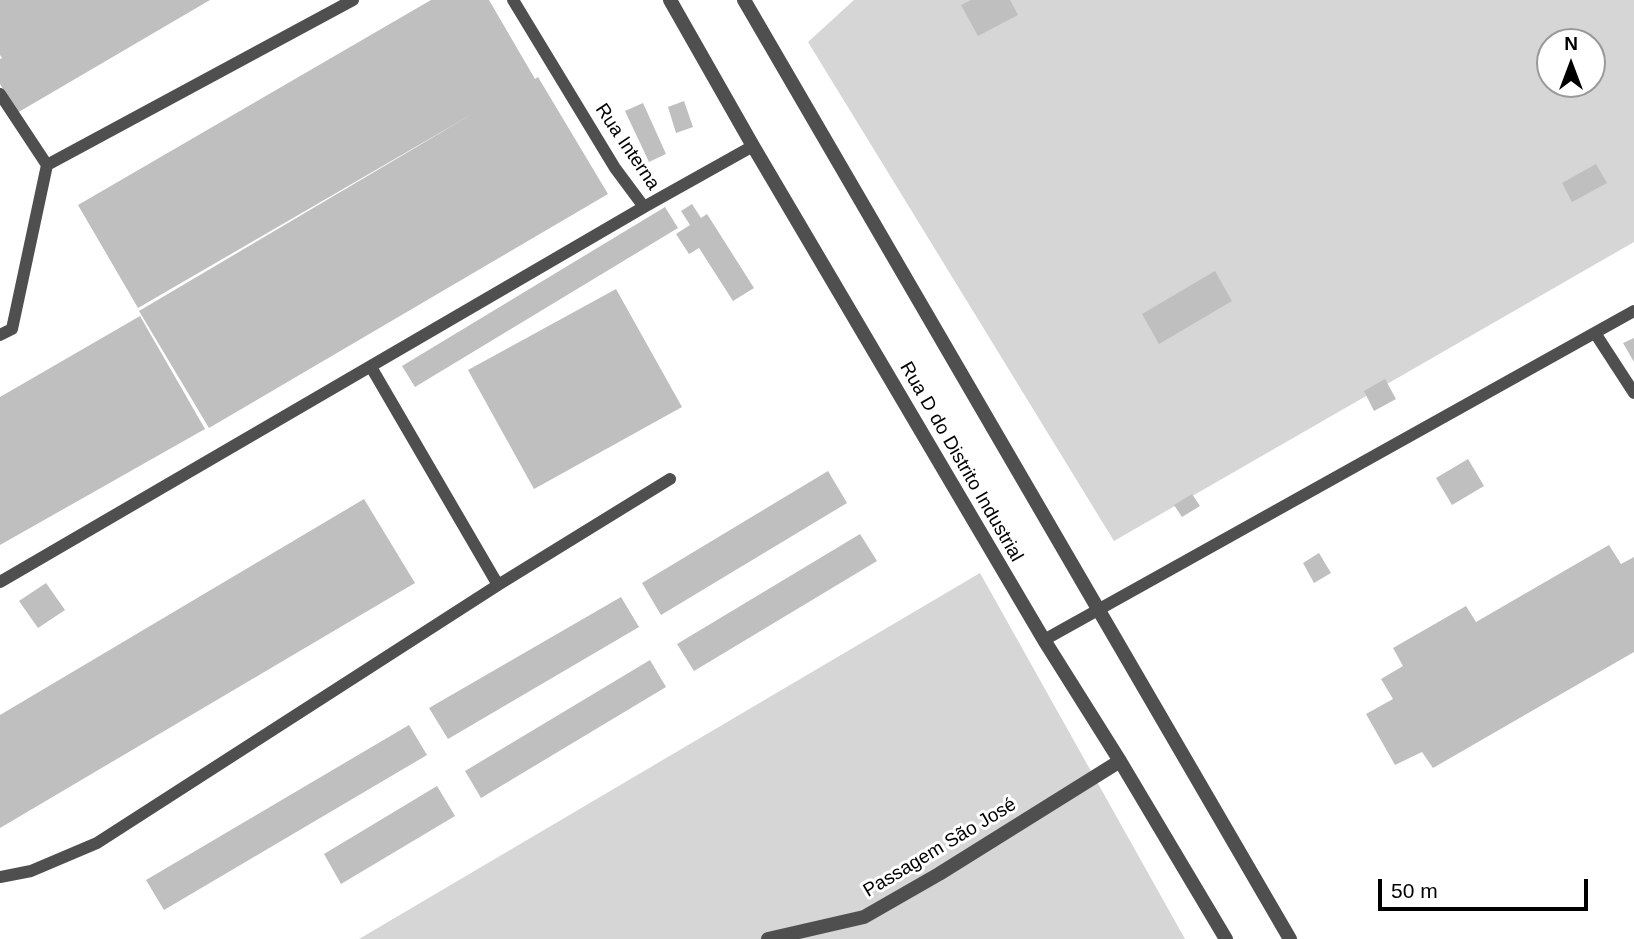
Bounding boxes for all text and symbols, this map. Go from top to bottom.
north arrow [1536,28,1606,98]
text: N [1564,33,1578,54]
street label: Rua Interna [590,99,664,195]
street label: Rua D do Distrito Industrial [894,358,1028,566]
street label: Passagem São José [859,793,1021,903]
scale bar [1382,866,1592,910]
text: 50 m [1391,879,1438,902]

